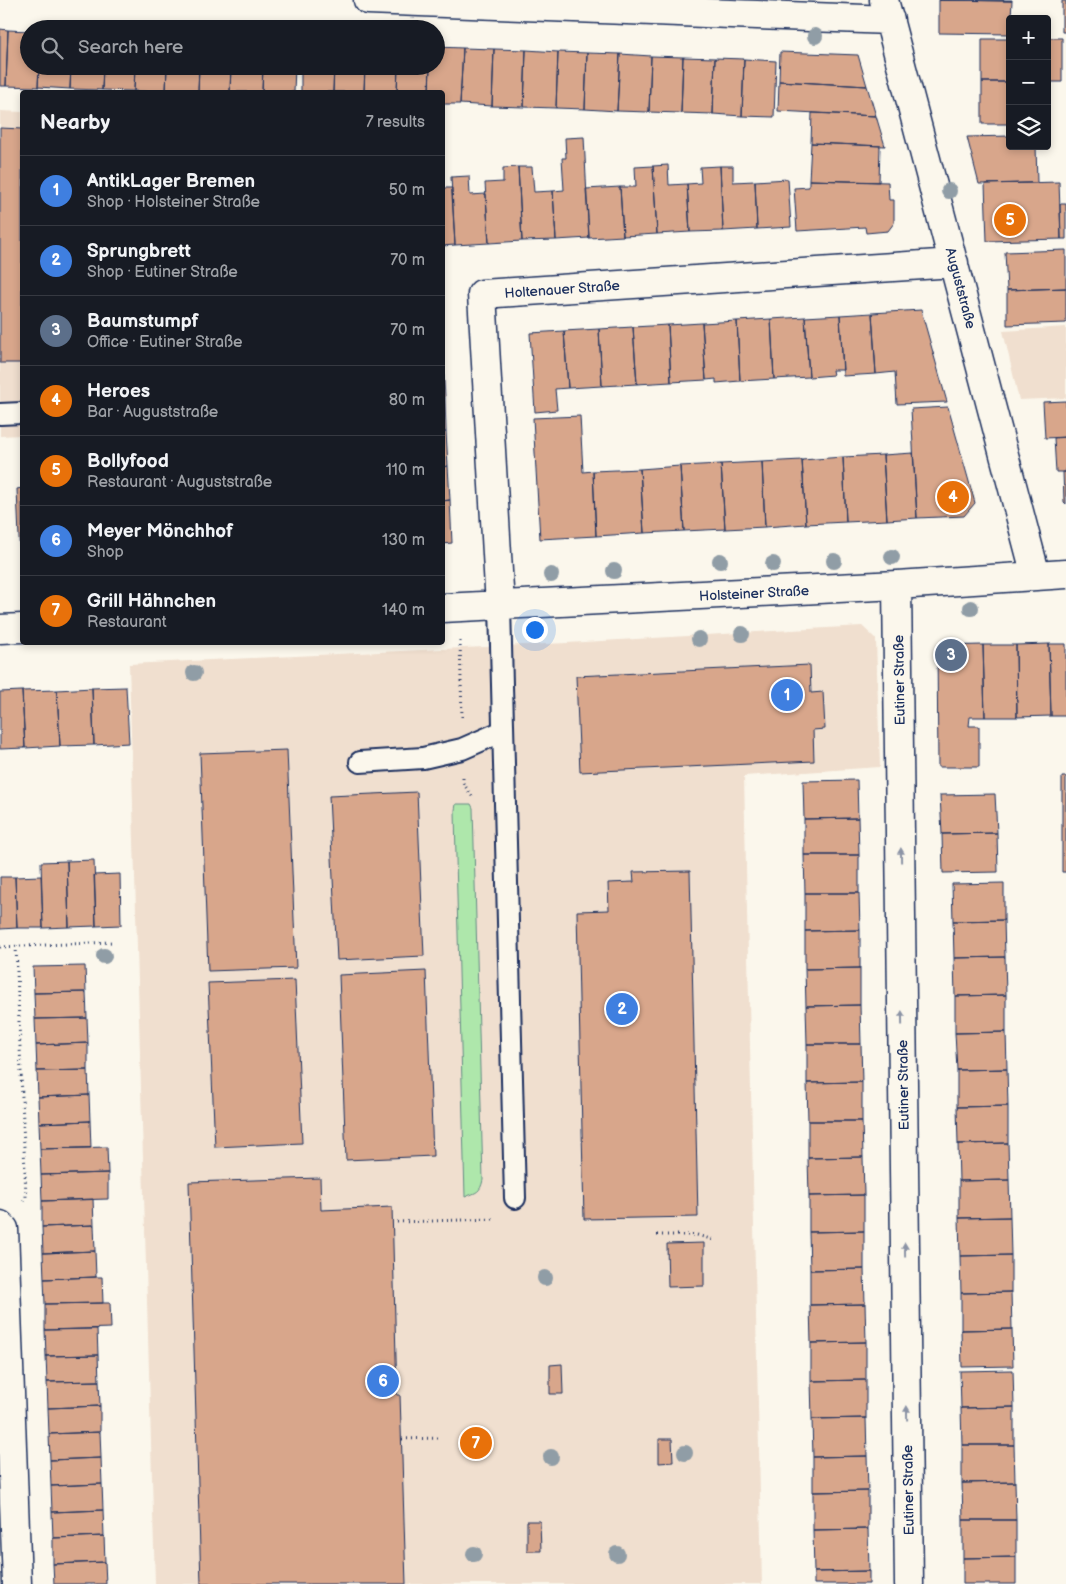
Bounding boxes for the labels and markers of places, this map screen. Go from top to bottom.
pin: 5 [994,201,1026,239]
pin: 4 [937,478,969,516]
pin: 3 [935,636,967,674]
pin: 1 [771,676,803,714]
pin: 2 [606,990,638,1028]
pin: 6 [367,1362,399,1400]
pin: 7 [460,1424,492,1462]

